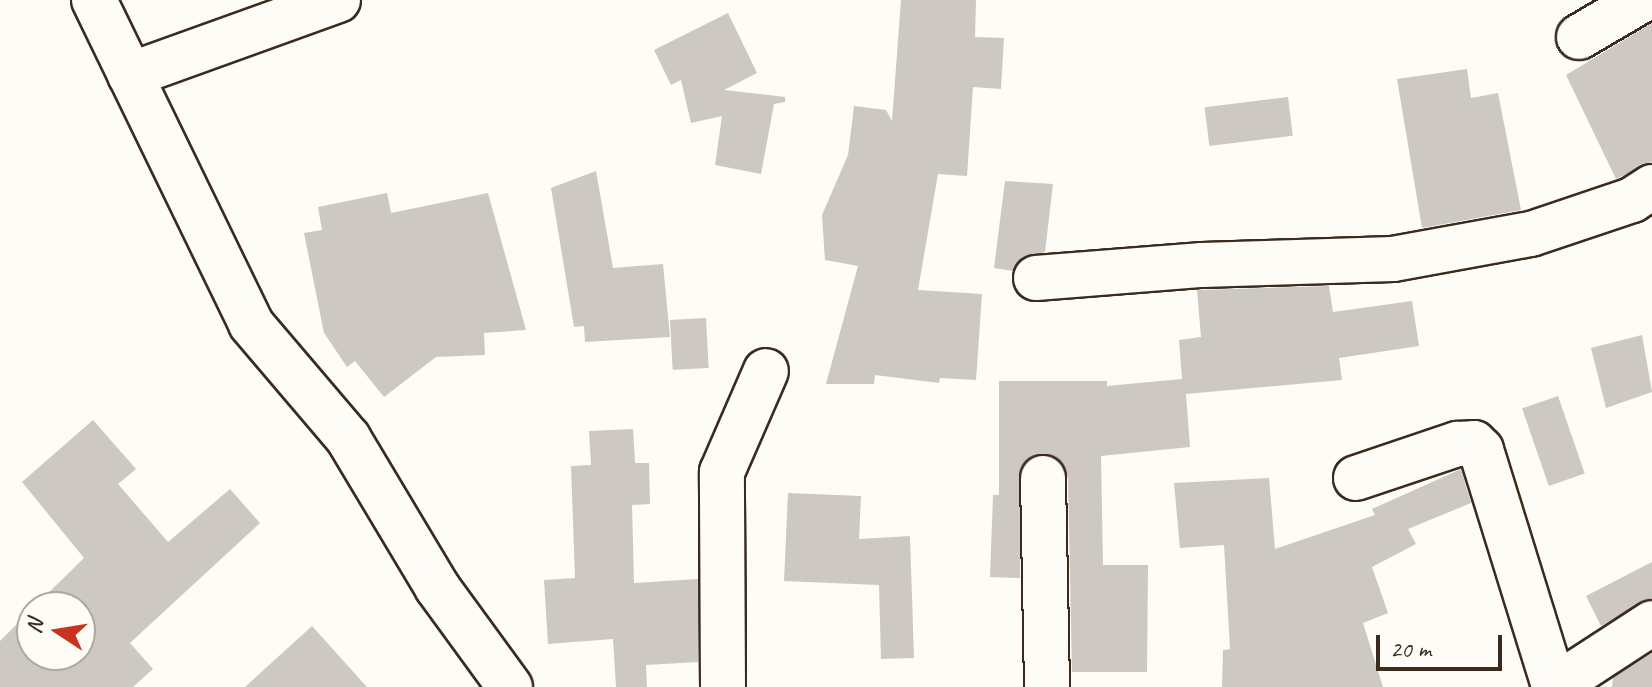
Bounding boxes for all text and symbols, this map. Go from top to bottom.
north arrow [16,591,96,671]
text: N [19,617,50,636]
scale bar [1380,619,1506,669]
text: 20 m [1390,634,1431,664]

